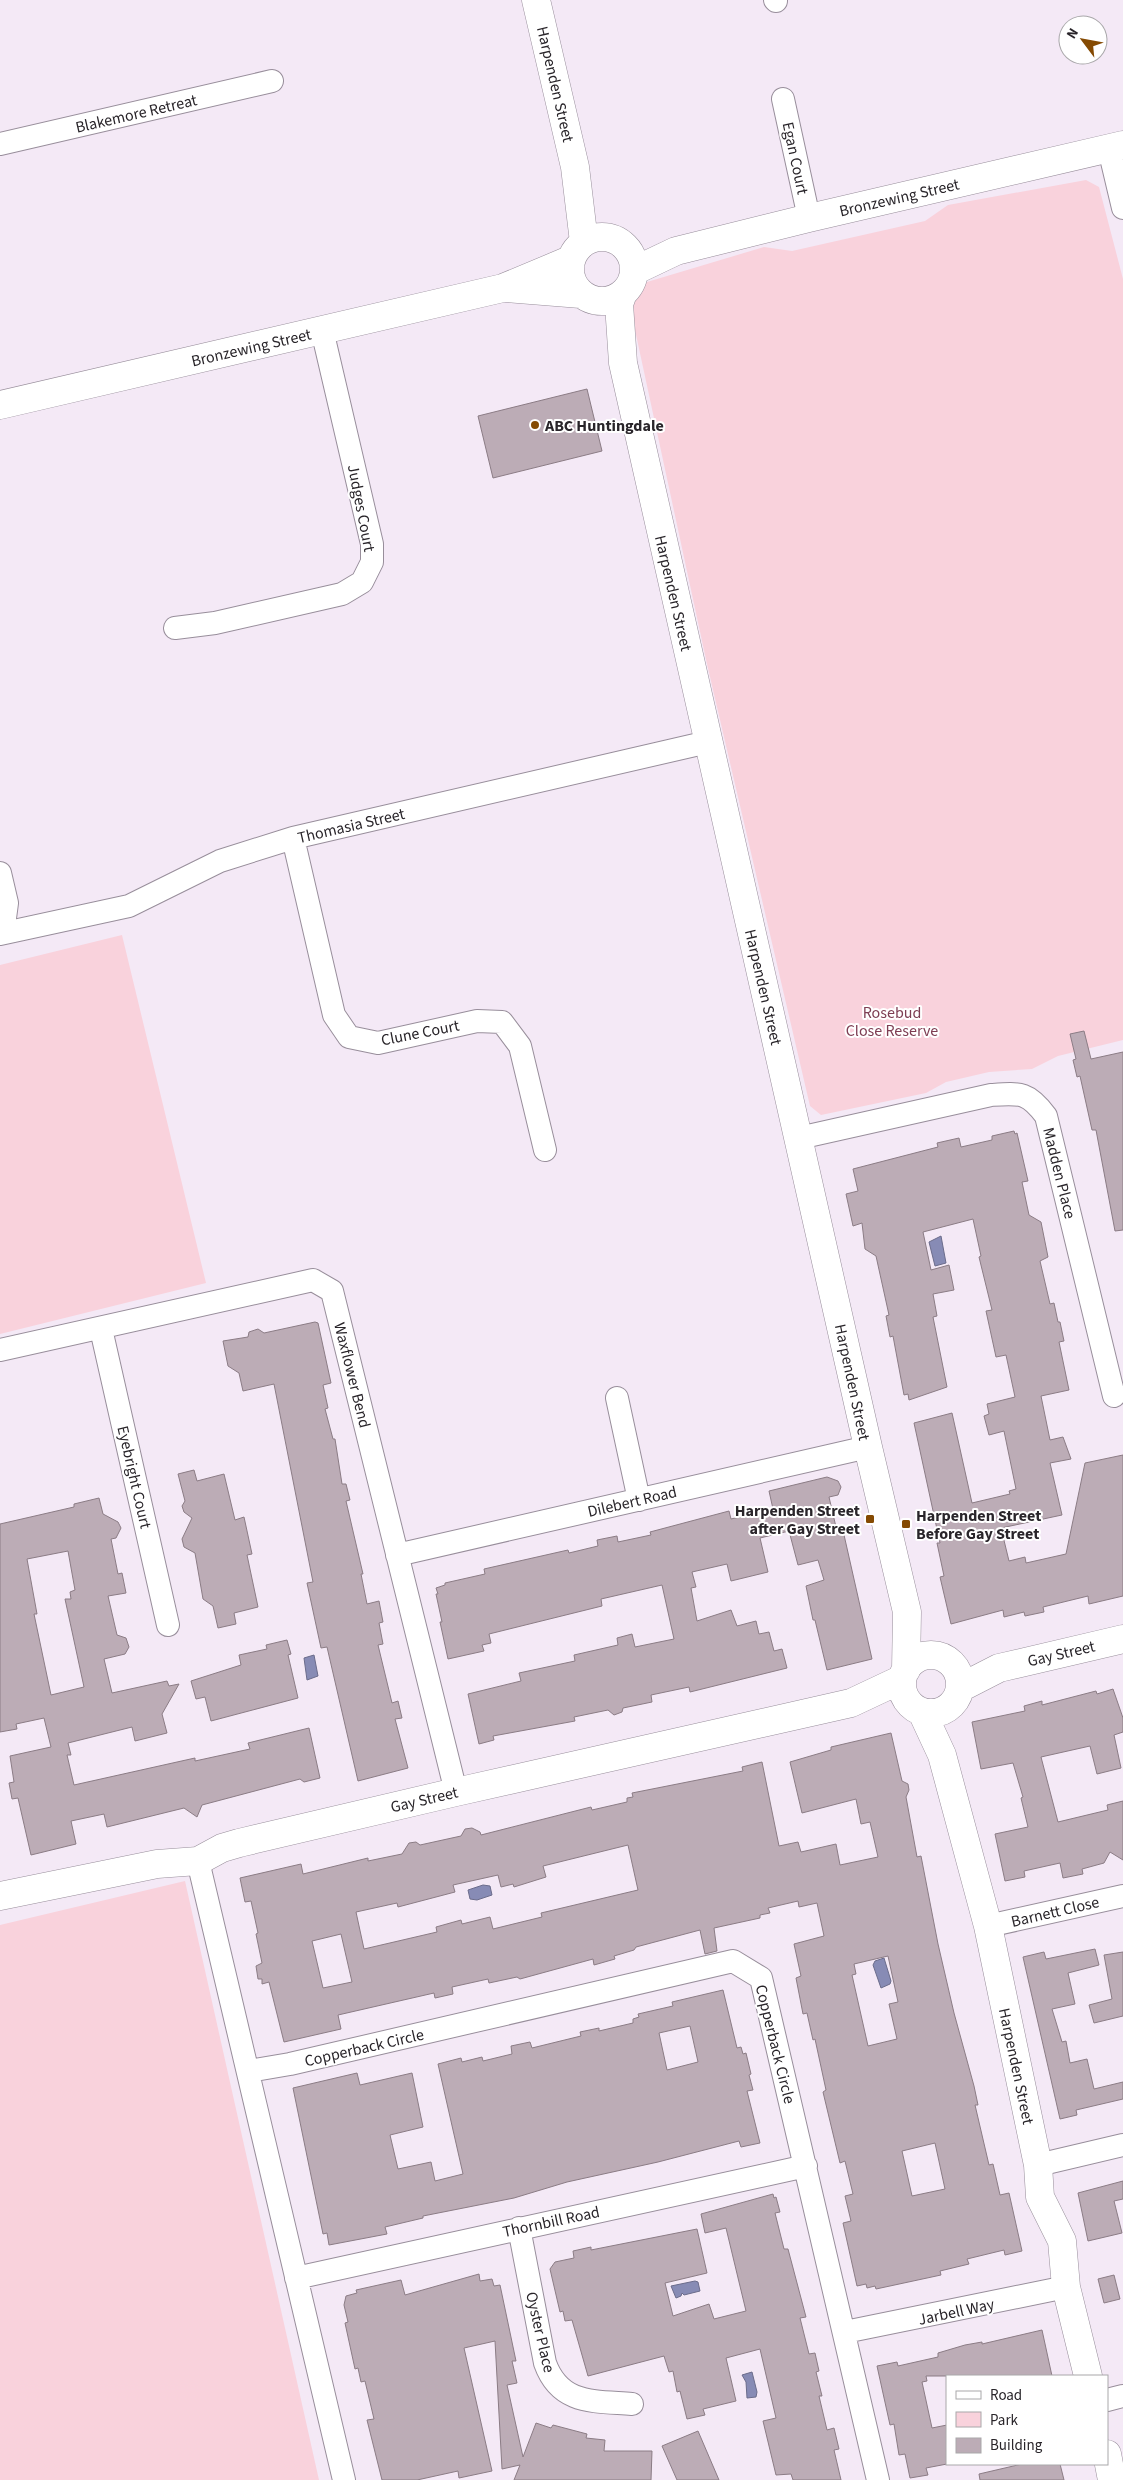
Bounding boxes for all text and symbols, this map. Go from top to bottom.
north arrow [1058,15,1108,65]
street label: Harpenden Street [531,24,579,145]
text: N [1062,24,1084,43]
street label: Blakemore Retreat [73,89,200,139]
street label: Egan Court [777,120,814,197]
street label: Bronzewing Street [837,173,962,222]
street label: Bronzewing Street [189,323,314,372]
place label: ABC Huntingdale [544,415,664,437]
marker: ABC Huntingdale [529,419,541,431]
street label: Judges Court [342,463,380,554]
street label: Harpenden Street [649,533,697,654]
street label: Thomasia Street [296,803,408,849]
street label: Harpenden Street [739,927,787,1048]
park label: Rosebud Close Reserve [846,1002,938,1042]
street label: Clune Court [379,1015,462,1051]
street label: Madden Place [1037,1125,1081,1221]
street label: Waxflower Bend [328,1320,376,1430]
street label: Harpenden Street [829,1322,875,1443]
street label: Eyebright Court [112,1424,157,1531]
street label: Dilebert Road [585,1481,679,1523]
place label: Harpenden Street after Gay Street [735,1500,860,1540]
place label: Harpenden Street Before Gay Street [916,1505,1041,1545]
marker: Harpenden Street after Gay Street [864,1513,876,1525]
marker: Harpenden Street Before Gay Street [900,1518,912,1530]
street label: Gay Street [1025,1635,1098,1672]
street label: Gay Street [388,1781,461,1818]
street label: Barnett Close [1009,1891,1101,1933]
street label: Copperback Circle [750,1982,800,2106]
street label: Harpenden Street [993,2006,1039,2127]
street label: Copperback Circle [302,2024,426,2072]
street label: Thornbill Road [501,2201,602,2243]
street label: Oyster Place [520,2290,560,2375]
street label: Jarbell Way [916,2293,997,2331]
legend [946,2375,1108,2465]
text: Road [990,2385,1022,2406]
text: Park [990,2410,1019,2431]
text: Building [990,2435,1043,2456]

